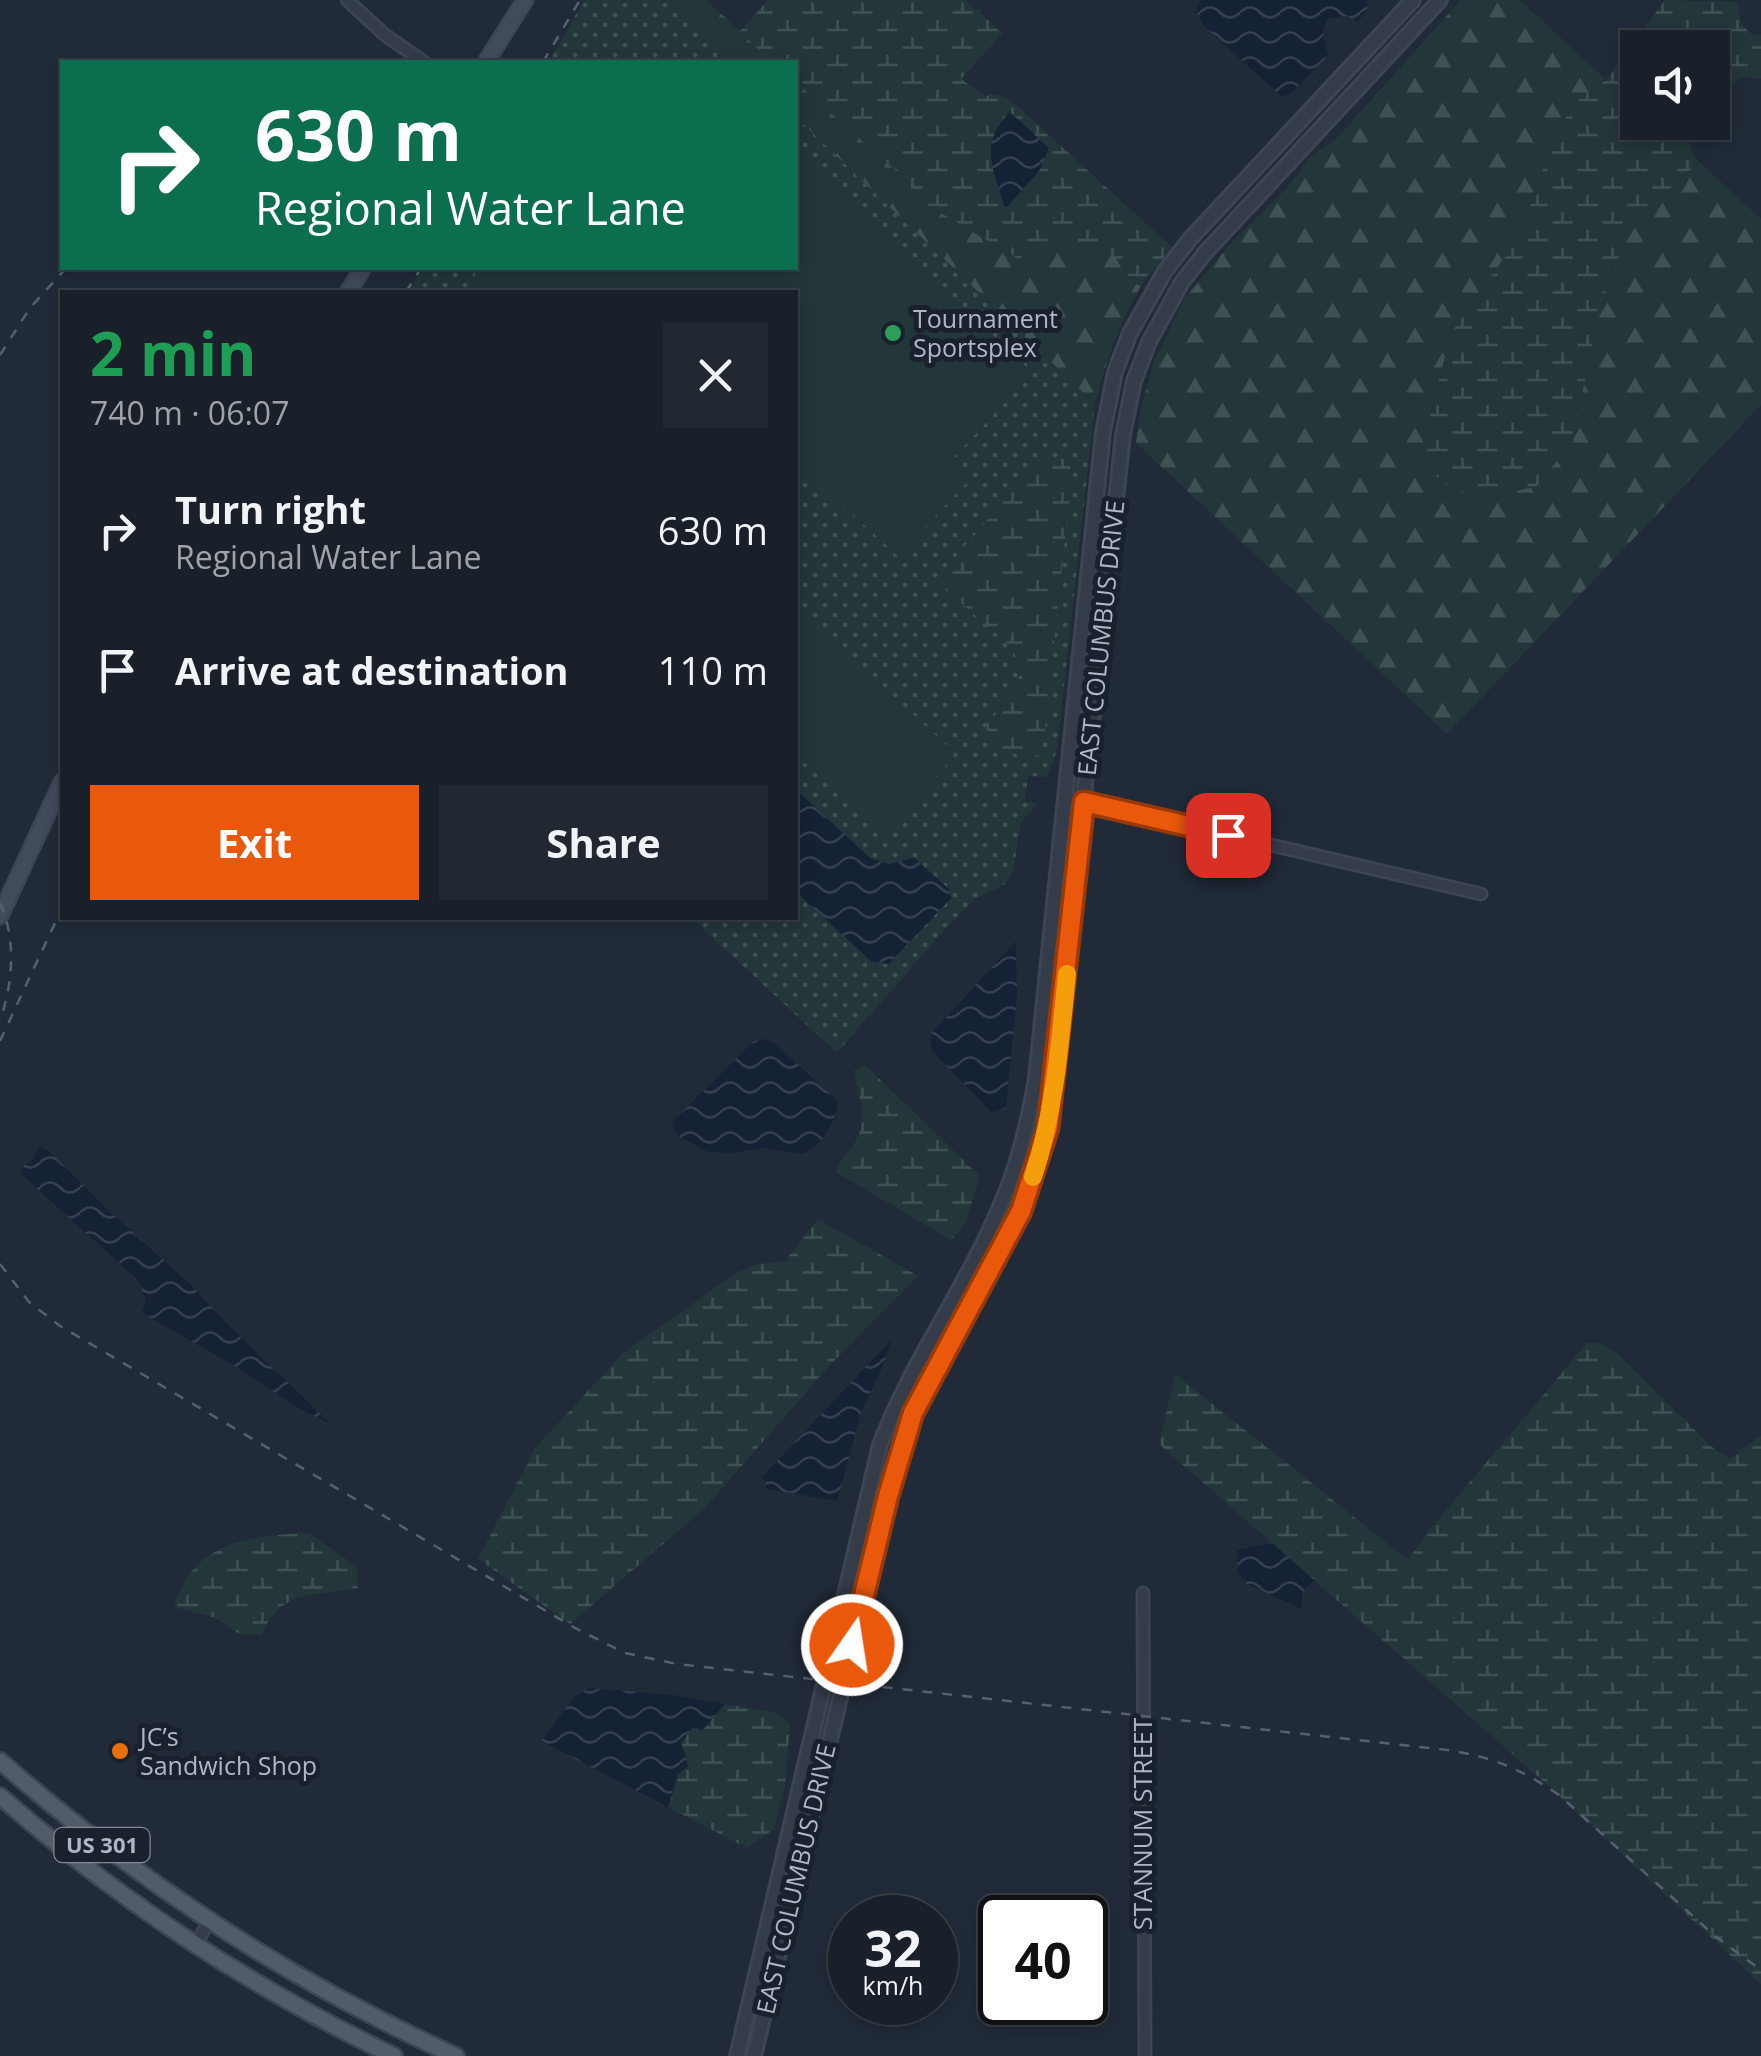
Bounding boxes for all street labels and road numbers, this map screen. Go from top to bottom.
street label: EAST COLUMBUS DRIVE [1069,499,1131,777]
street label: STANNUM STREET [1125,1717,1159,1930]
street label: EAST COLUMBUS DRIVE [747,1740,843,2017]
road number: US 301 [54,1828,150,1862]

